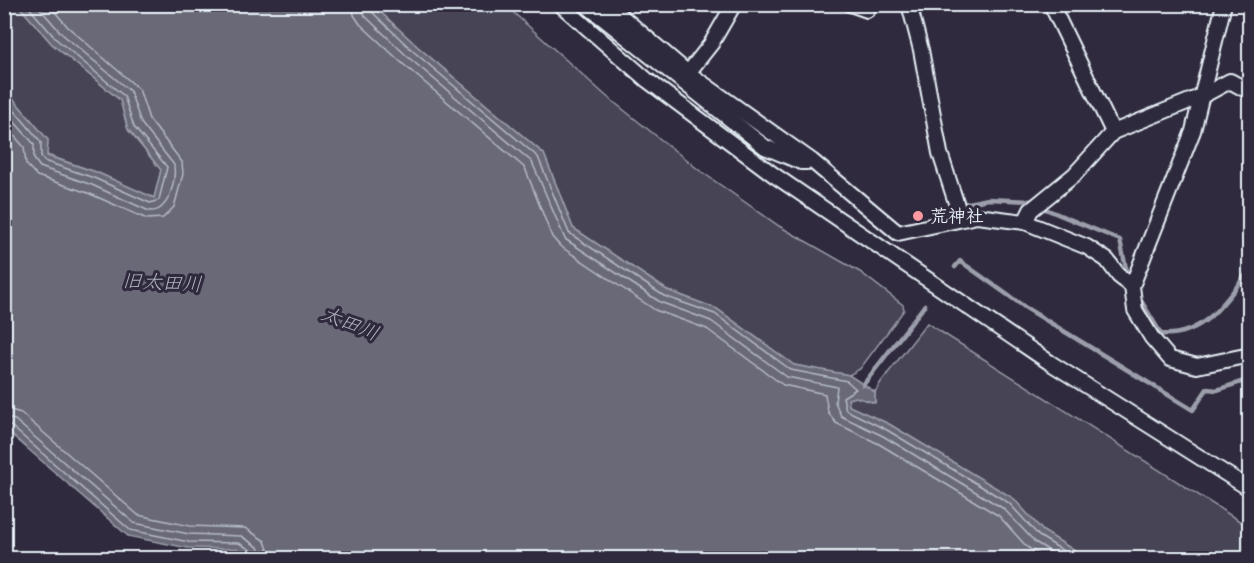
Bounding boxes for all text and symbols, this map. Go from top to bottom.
place label: 荒神社 [930,206,984,227]
marker: 荒神社 [911,209,925,223]
water label: 旧太田川 [121,269,203,297]
water label: 太田川 [318,302,382,346]

